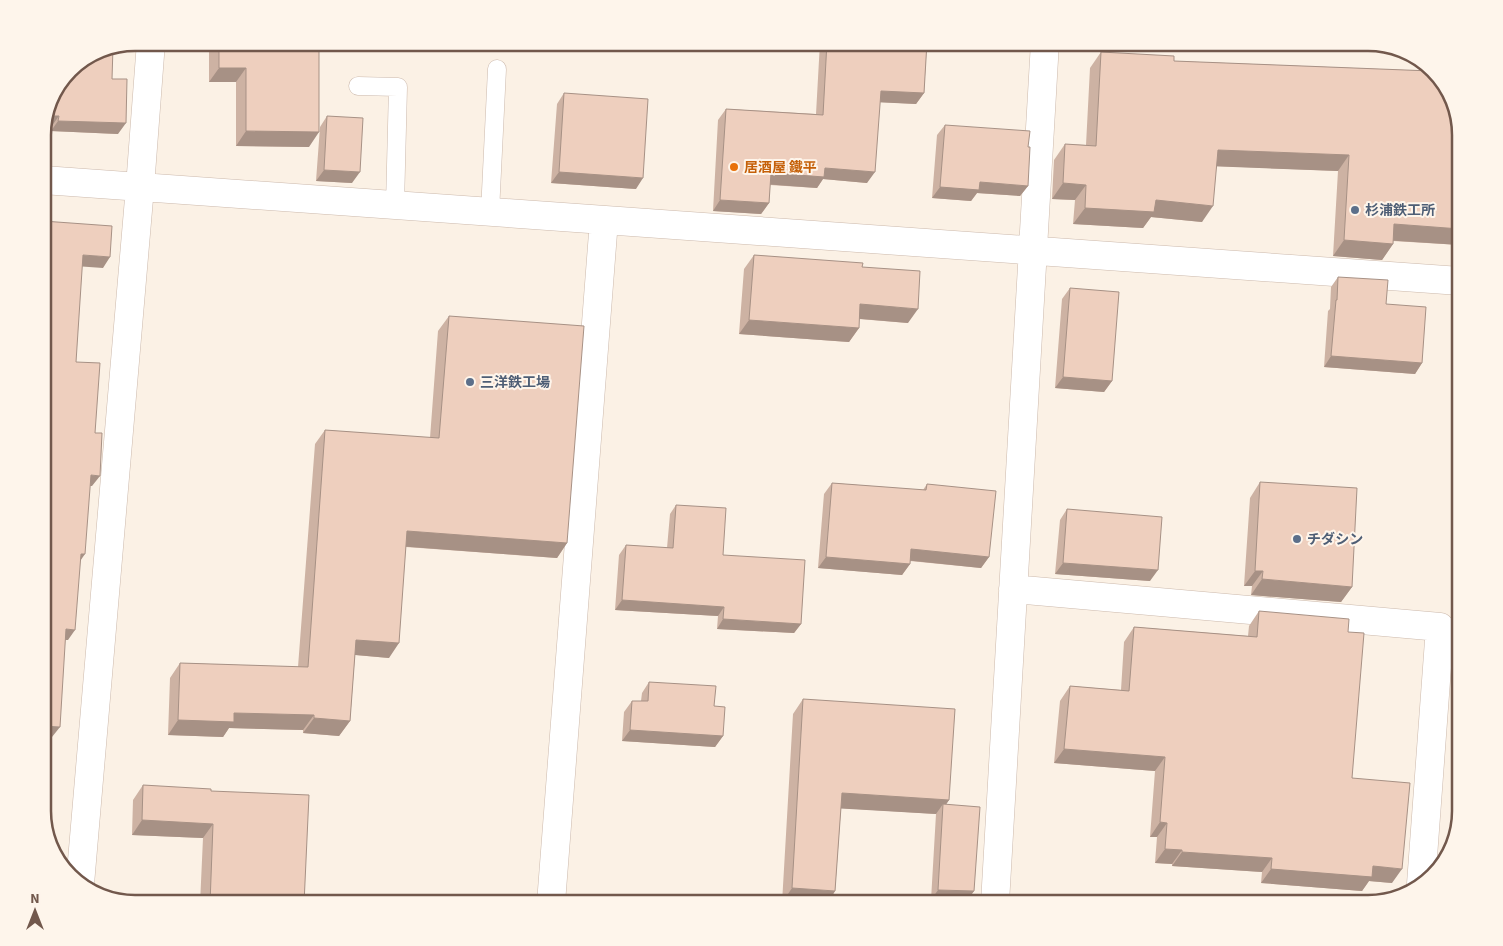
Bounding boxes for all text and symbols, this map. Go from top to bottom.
place label: 居酒屋 鐵平 [744,158,817,178]
marker: 居酒屋 鐵平 [728,161,740,173]
place label: 杉浦鉄工所 [1365,201,1435,221]
marker: 杉浦鉄工所 [1349,204,1361,216]
place label: 三洋鉄工場 [480,373,550,393]
marker: 三洋鉄工場 [464,376,476,388]
place label: チダシン [1307,530,1363,550]
marker: チダシン [1291,533,1303,545]
north arrow [10,886,60,936]
text: N [30,889,40,909]

